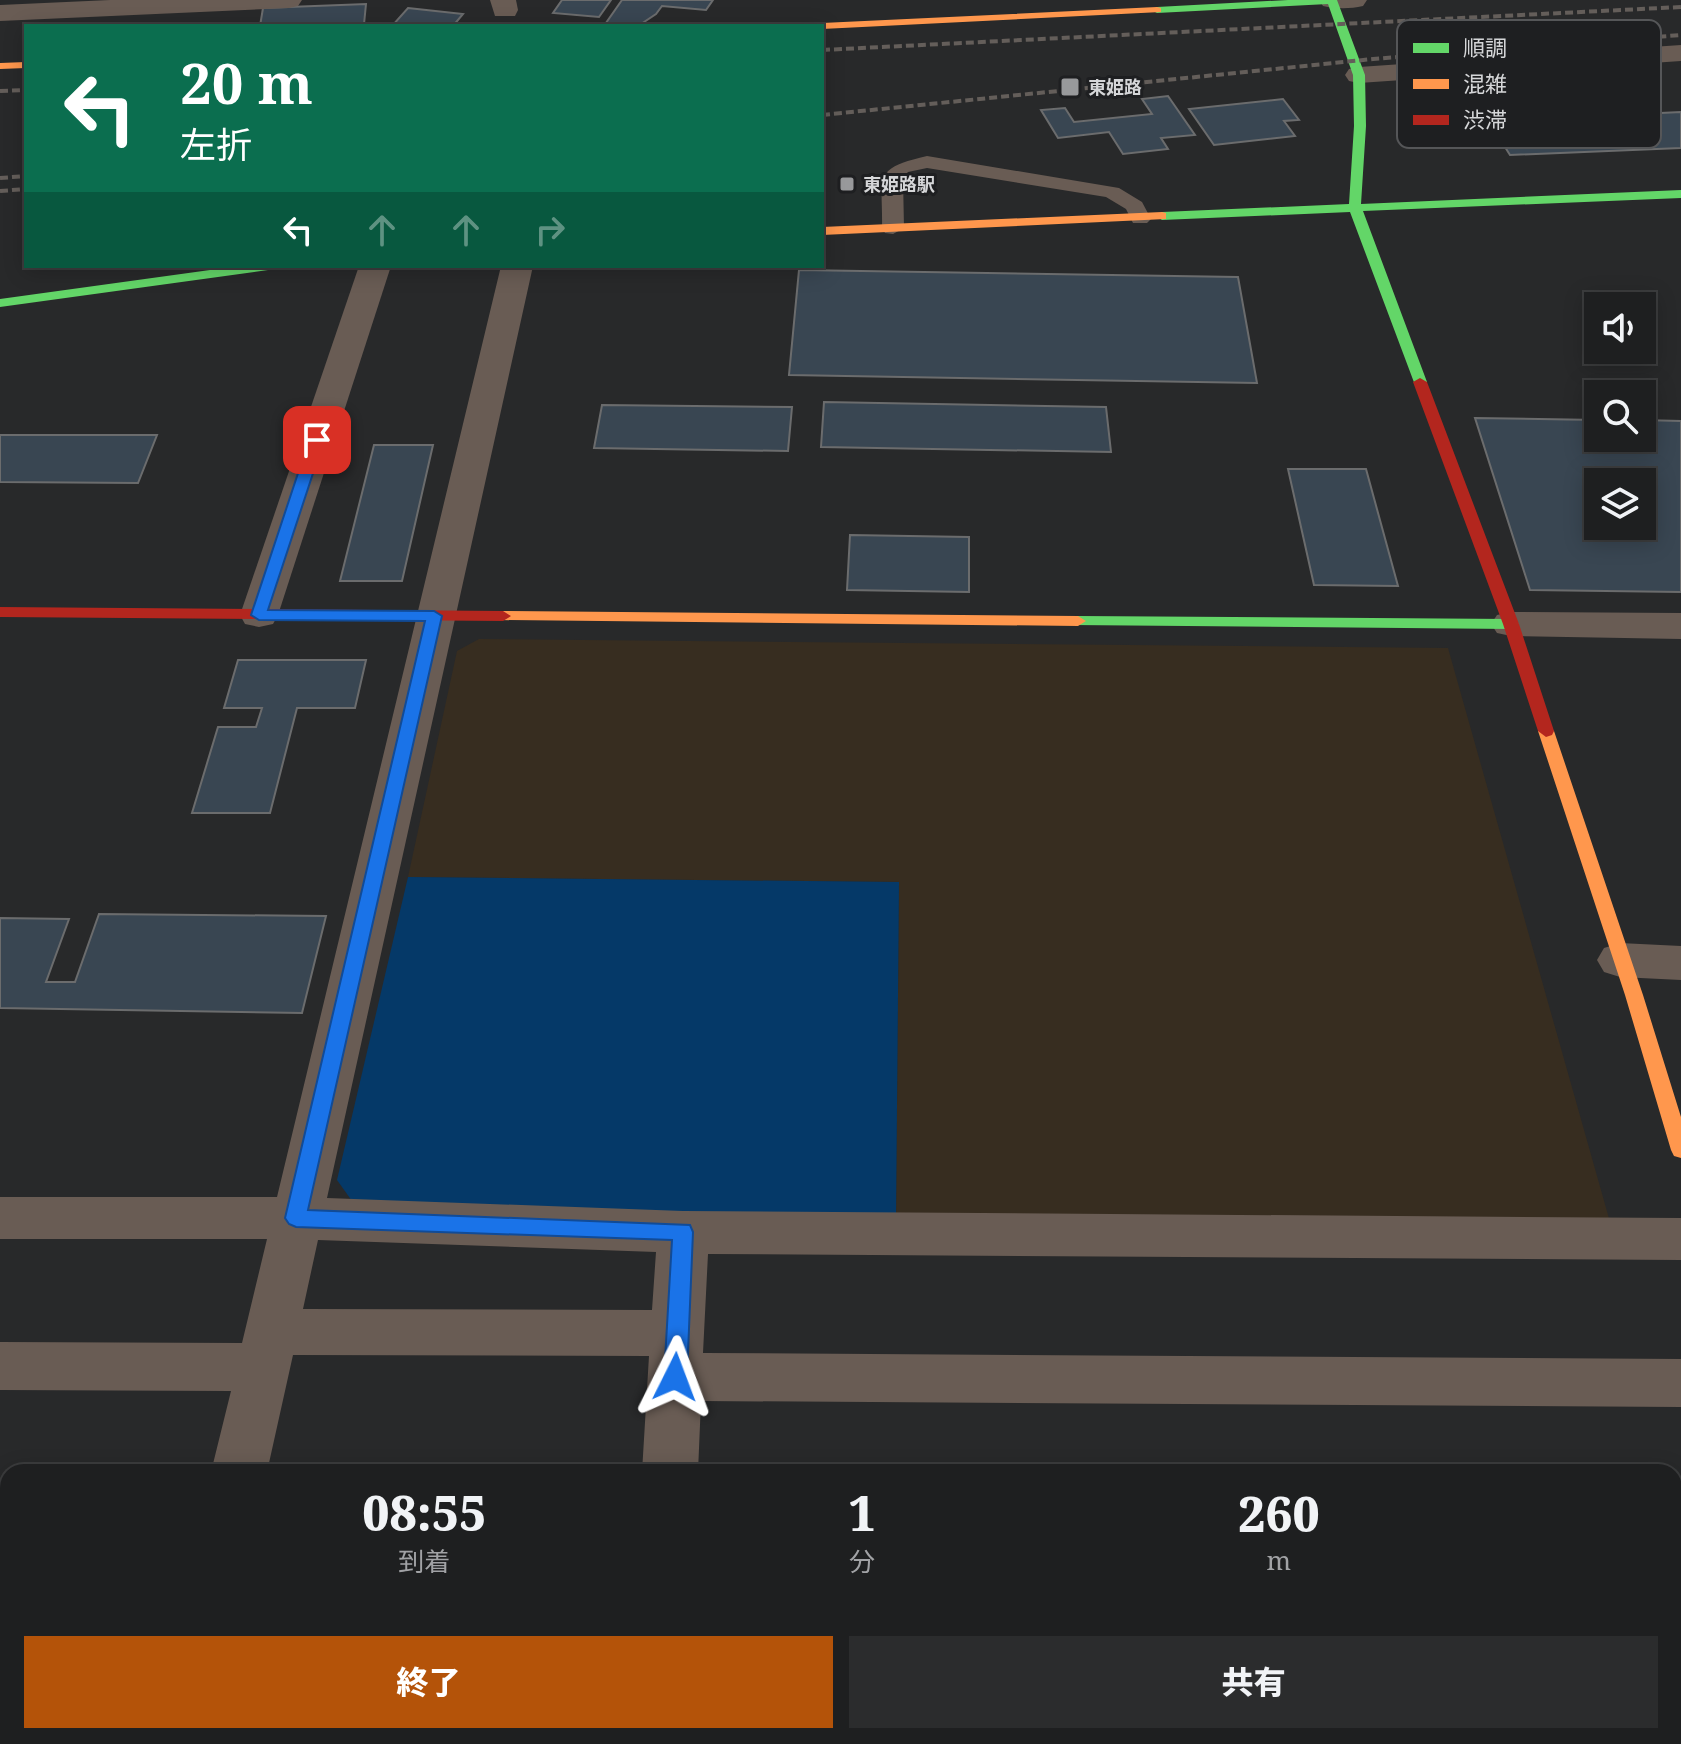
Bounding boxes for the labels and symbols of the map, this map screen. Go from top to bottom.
legend [1397,20,1661,148]
text: 順調 [1463,32,1507,62]
text: 混雑 [1463,68,1507,98]
place label: 東姫路 [1088,75,1142,99]
marker: 東姫路 [1059,76,1081,98]
text: 渋滞 [1463,104,1507,134]
place label: 東姫路駅 [863,172,935,196]
marker: 東姫路駅 [838,175,856,193]
pin [283,406,351,474]
position arrow [633,1335,717,1419]

